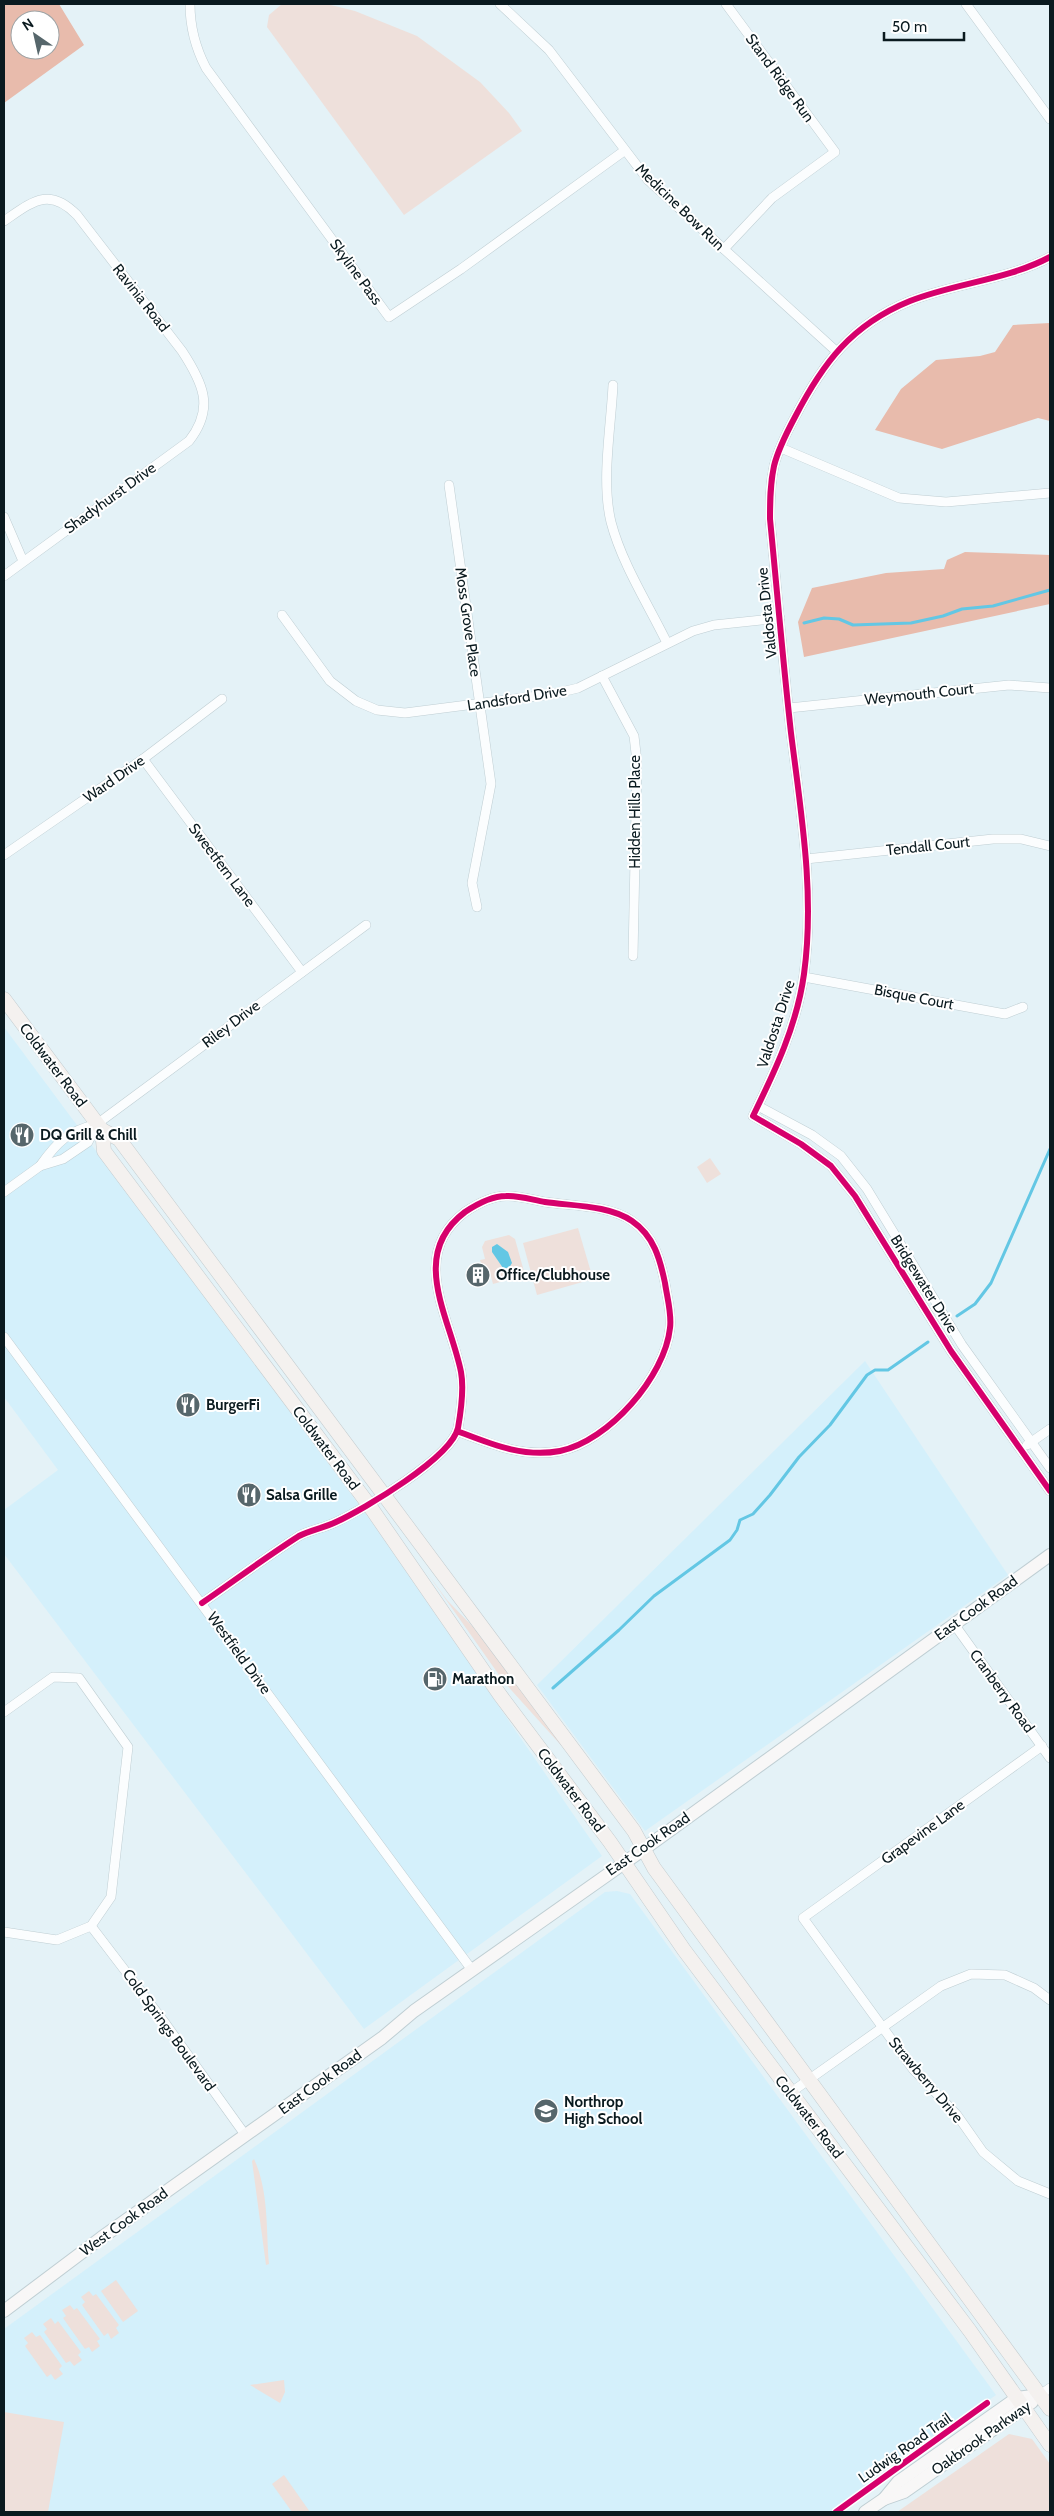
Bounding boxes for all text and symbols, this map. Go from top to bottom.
north arrow [10,10,60,60]
scale bar [884,10,964,42]
text: N [19,14,37,34]
text: 50 m [892,18,927,36]
street label: Stand Ridge Run [742,30,818,126]
street label: Medicine Bow Run [632,160,728,254]
street label: Skyline Pass [326,236,386,308]
street label: Ravinia Road [109,260,173,336]
street label: Shadyhurst Drive [61,459,160,537]
street label: Moss Grove Place [451,566,485,678]
street label: Valdosta Drive [753,566,781,659]
street label: Weymouth Court [864,679,974,709]
street label: Landsford Drive [466,681,568,715]
street label: Ward Drive [80,751,148,807]
street label: Hidden Hills Place [626,755,644,869]
street label: Sweetfern Lane [185,820,259,910]
street label: Tendall Court [885,833,971,859]
street label: Valdosta Drive [753,978,799,1070]
street label: Bisque Court [873,980,955,1014]
street label: Riley Drive [199,996,264,1052]
street label: Coldwater Road [16,1020,90,1110]
restaurant icon: DQ Grill & Chill [9,1122,35,1148]
place label: DQ Grill & Chill [40,1126,137,1144]
street label: Bridgewater Drive [887,1232,962,1337]
building icon: Office/Clubhouse [465,1262,491,1288]
place label: Office/Clubhouse [496,1266,610,1284]
restaurant icon: BurgerFi [175,1392,201,1418]
place label: BurgerFi [206,1396,260,1414]
street label: Coldwater Road [289,1403,363,1493]
restaurant icon: Salsa Grille [236,1482,262,1508]
place label: Salsa Grille [266,1486,338,1504]
street label: East Cook Road [931,1572,1021,1644]
street label: Westfield Drive [203,1608,275,1698]
street label: Cranberry Road [966,1646,1038,1736]
fuel station icon: Marathon [422,1666,448,1692]
place label: Marathon [452,1670,514,1688]
street label: Coldwater Road [534,1745,608,1835]
street label: Grapevine Lane [878,1796,968,1868]
street label: East Cook Road [603,1808,693,1880]
street label: Cold Springs Boulevard [119,1966,219,2094]
street label: Strawberry Drive [885,2034,967,2127]
street label: East Cook Road [275,2046,365,2118]
street label: Coldwater Road [771,2072,847,2162]
place label: Northrop High School [564,2093,642,2128]
school or university icon: Northrop High School [533,2098,559,2124]
street label: West Cook Road [77,2184,171,2260]
street label: Oakbrook Parkway [928,2397,1034,2479]
street label: Ludwig Road Trail [855,2409,955,2487]

